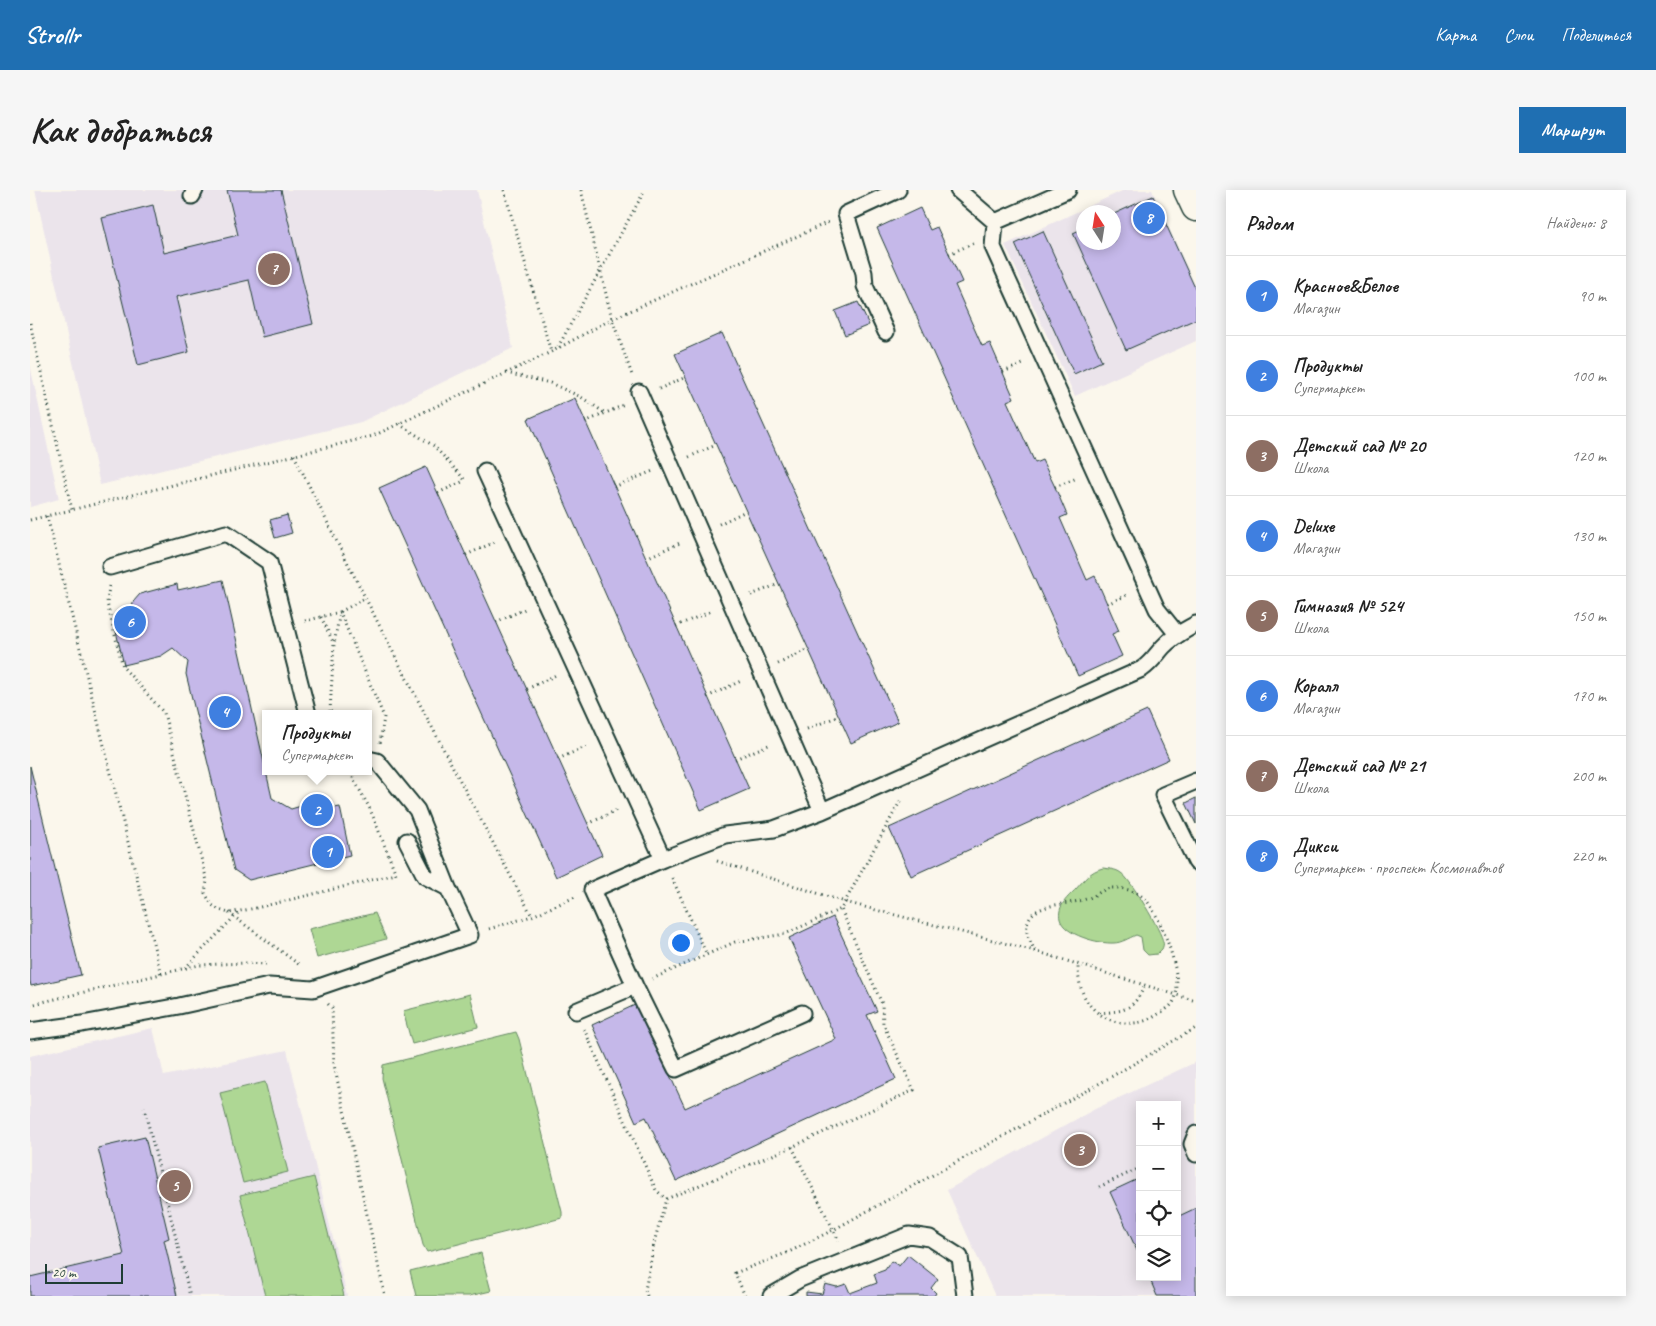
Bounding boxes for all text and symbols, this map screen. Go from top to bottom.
text: Strollr [25,20,80,50]
text: Карта [1435,24,1476,46]
text: Слои [1504,24,1533,46]
text: Поделиться [1561,24,1631,46]
button: Маршрут [1519,107,1626,153]
text: Как добраться [30,108,211,153]
pin: 8 [1133,199,1165,237]
north arrow [1076,205,1121,250]
text: Рядом [1246,210,1293,236]
text: Найдено: 8 [1546,213,1606,233]
pin: 7 [258,250,290,288]
text: Красное&Белое [1293,274,1398,298]
text: 1 [1258,286,1266,306]
text: 90 m [1579,286,1606,306]
text: Магазин [1293,298,1340,318]
text: Продукты [1293,354,1362,378]
text: 2 [1258,366,1266,386]
text: 100 m [1572,366,1606,386]
text: Супермаркет [1293,378,1364,398]
text: Детский сад № 20 [1293,434,1425,458]
text: 3 [1258,446,1266,466]
text: 120 m [1572,446,1606,466]
text: Школа [1293,458,1328,478]
text: Deluxe [1293,514,1334,538]
text: 4 [1258,526,1266,546]
text: 130 m [1572,526,1606,546]
text: Магазин [1293,538,1340,558]
text: Гимназия № 524 [1293,594,1403,618]
pin: 6 [114,603,146,641]
text: 5 [1259,606,1265,626]
text: 150 m [1572,606,1606,626]
text: Школа [1293,618,1328,638]
text: Коралл [1293,674,1338,698]
text: 6 [1258,686,1266,706]
text: 170 m [1572,686,1606,706]
pin: 4 [209,693,241,731]
text: Магазин [1293,698,1340,718]
popup [262,710,372,775]
text: Продукты [281,721,350,745]
text: Супермаркет [281,745,353,765]
text: Детский сад № 21 [1293,754,1425,778]
text: 7 [1258,766,1266,786]
text: 200 m [1572,766,1606,786]
text: Школа [1293,778,1328,798]
pin: 2 [301,791,333,829]
pin: 1 [312,833,344,871]
text: Дикси [1293,834,1338,858]
text: 8 [1258,846,1266,866]
text: 220 m [1572,846,1606,866]
text: Супермаркет · проспект Космонавтов [1293,858,1502,878]
your location [668,930,694,956]
map controls [1136,1101,1181,1281]
button: + [1136,1101,1181,1146]
pin: 3 [1064,1131,1096,1169]
button: − [1136,1146,1181,1191]
pin: 5 [159,1167,191,1205]
button: locate [1136,1191,1181,1236]
button: layers [1136,1236,1181,1281]
scale bar [45,1261,122,1284]
text: 20 m [52,1264,76,1281]

